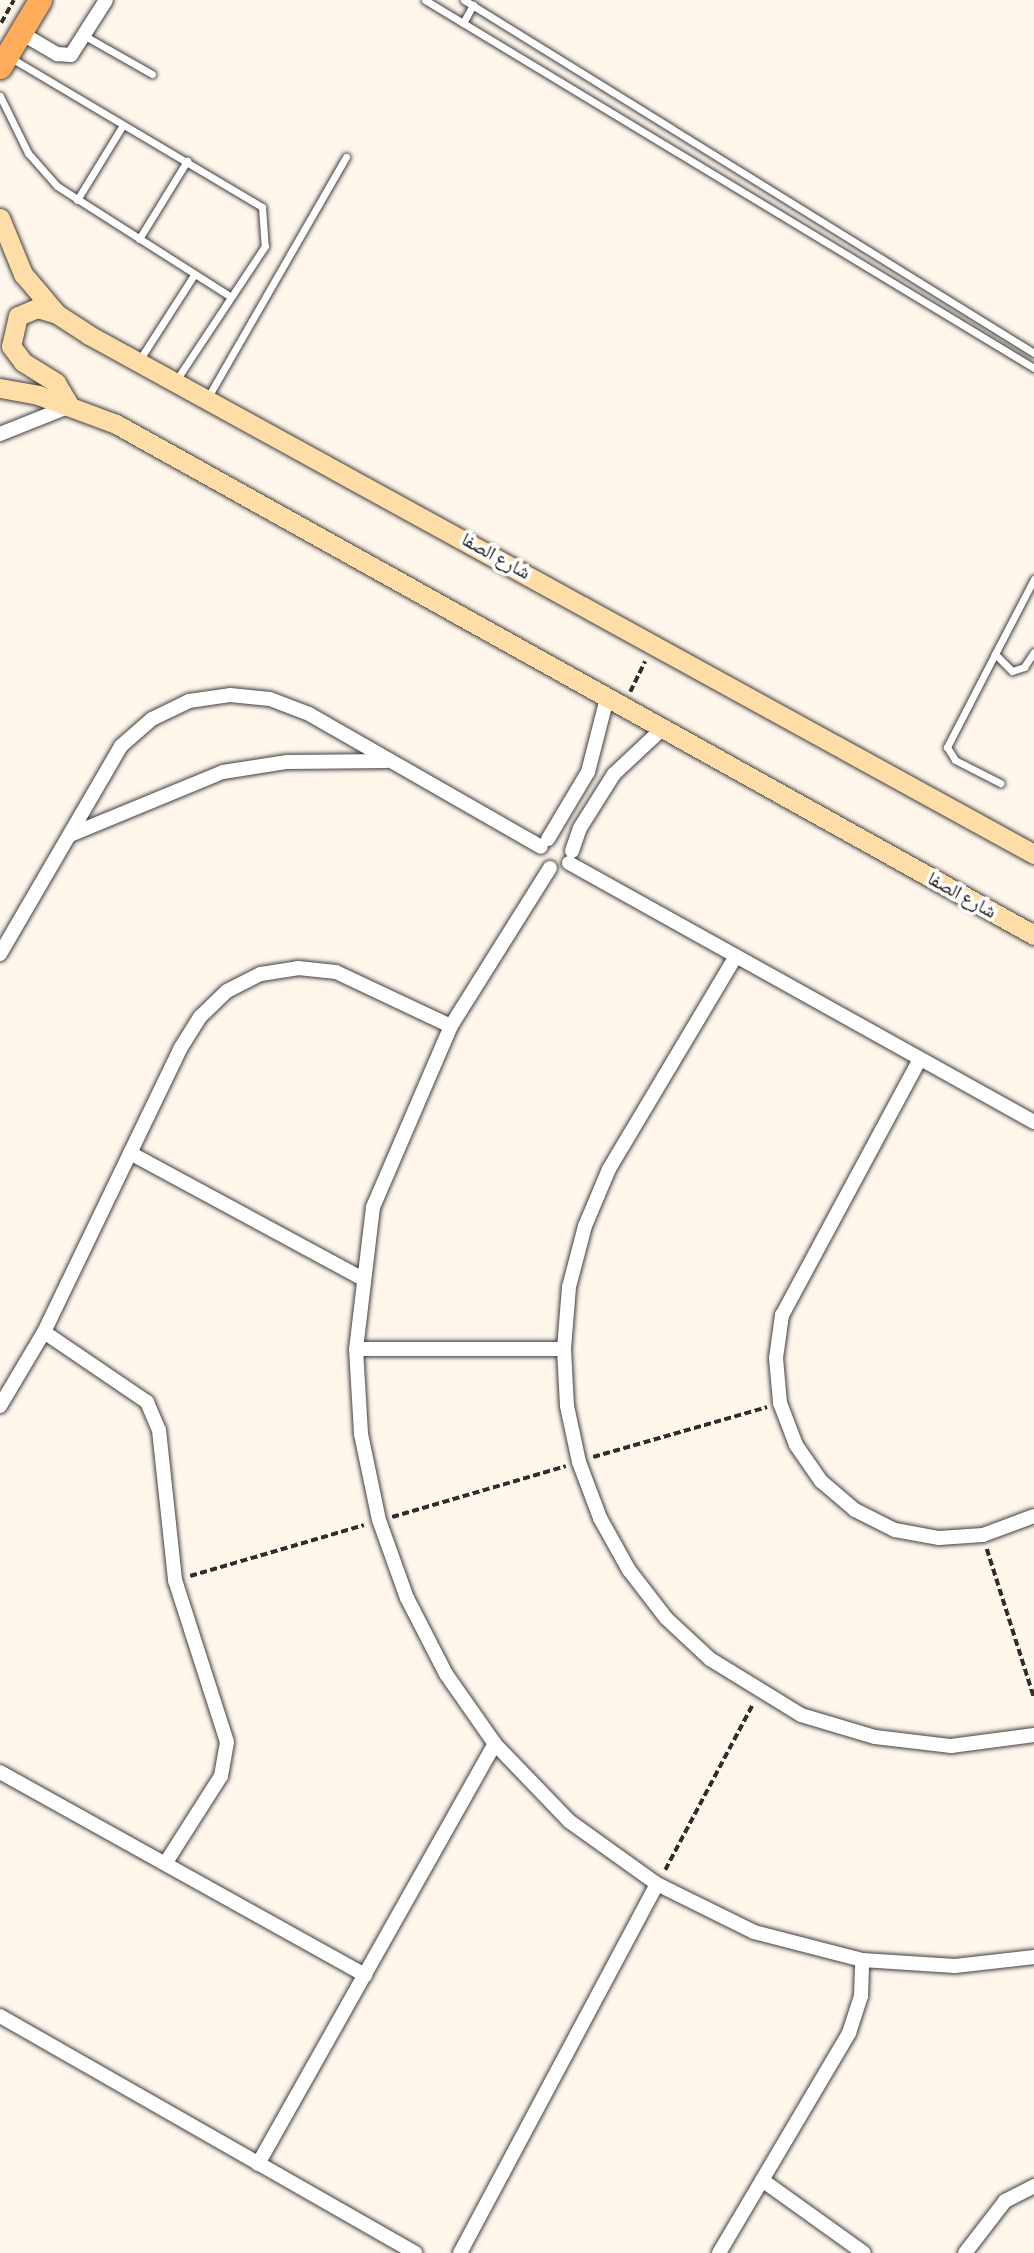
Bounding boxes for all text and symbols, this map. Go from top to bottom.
street label: شارع الصفا [458,528,534,584]
street label: شارع الصفا [924,867,1000,923]

